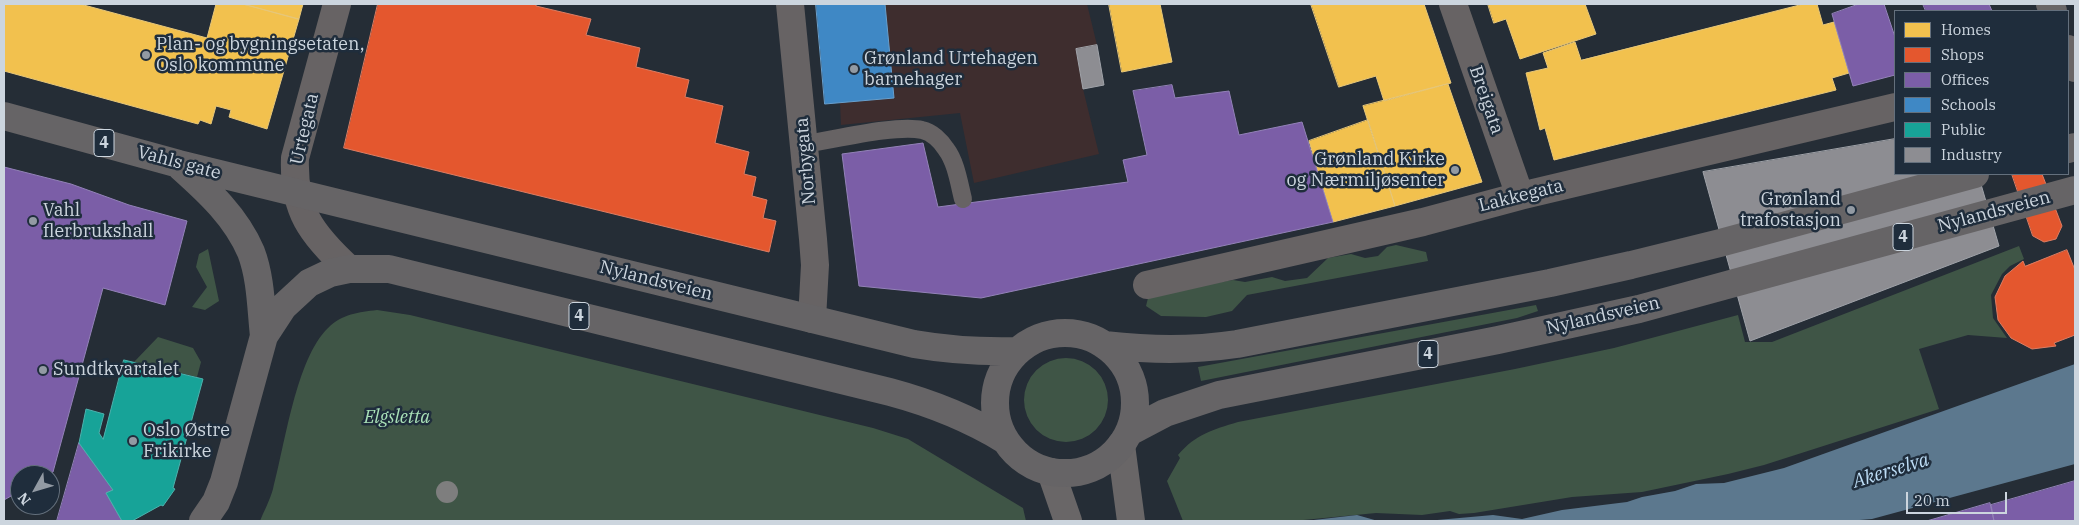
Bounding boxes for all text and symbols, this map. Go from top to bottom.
legend [1894,10,2069,175]
text: Homes [1941,20,1991,39]
place label: Plan- og bygningsetaten, Oslo kommune [156,34,365,76]
text: Shops [1941,45,1984,64]
place label: Grønland Urtehagen barnehager [864,48,1038,90]
marker: Plan- og bygningsetaten, Oslo kommune [140,49,152,61]
marker: Grønland Urtehagen barnehager [848,63,860,75]
street label: Breigata [1464,63,1508,137]
text: Offices [1941,70,1989,89]
street label: Urtegata [286,91,324,167]
text: Schools [1941,95,1996,114]
street label: Norbygata [791,116,821,206]
text: Public [1941,120,1986,139]
road number: 4 [94,130,114,156]
street label: Vahls gate [135,141,223,185]
text: Industry [1941,145,2002,164]
place label: Grønland Kirke og Nærmiljøsenter [1286,149,1445,192]
marker: Grønland Kirke og Nærmiljøsenter [1449,164,1461,176]
street label: Lakkegata [1476,175,1566,217]
street label: Nylandsveien [1935,187,2053,237]
place label: Grønland trafostasjon [1740,189,1841,232]
place label: Vahl flerbrukshall [43,200,153,242]
marker: Grønland trafostasjon [1845,204,1857,216]
marker: Vahl flerbrukshall [27,215,39,227]
road number: 4 [1893,223,1913,250]
street label: Nylandsveien [597,257,715,305]
street label: Nylandsveien [1544,292,1662,340]
road number: 4 [569,302,589,330]
road number: 4 [1418,340,1438,368]
place label: Sundtkvartalet [53,359,179,381]
marker: Sundtkvartalet [37,364,49,376]
park label: Elgsletta [364,407,430,429]
place label: Oslo Østre Frikirke [143,420,230,462]
marker: Oslo Østre Frikirke [127,435,139,447]
water label: Akerselva [1850,449,1932,493]
north arrow [10,465,60,515]
scale bar [1909,482,2010,514]
text: N [14,489,35,509]
text: 20 m [1914,491,1950,510]

